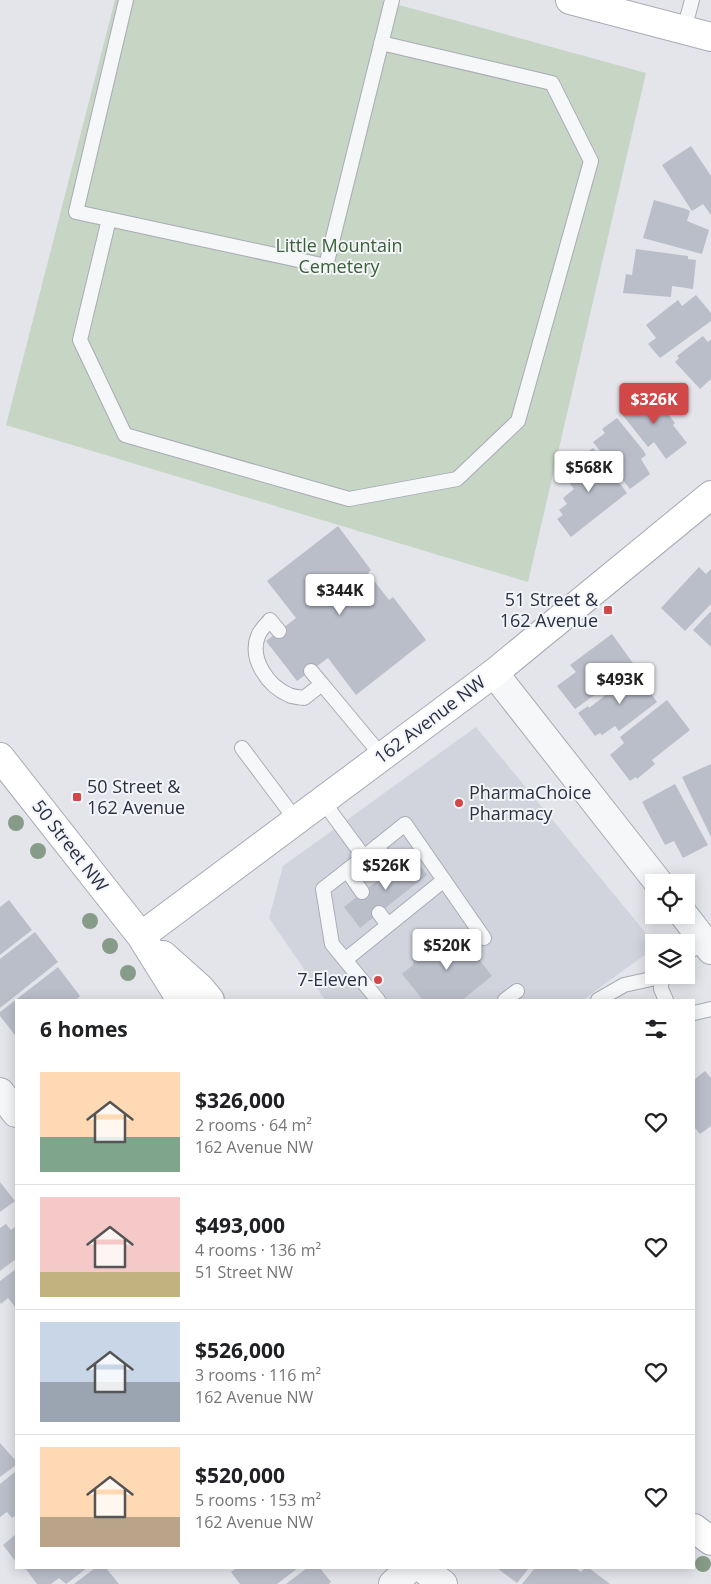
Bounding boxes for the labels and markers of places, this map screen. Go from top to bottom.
pin: $326K [619,382,689,425]
pin: $568K [554,450,624,493]
pin: $344K [305,574,375,616]
place label: 51 Street & 162 Avenue [500,587,599,632]
marker: 51 Street & 162 Avenue [602,604,614,616]
pin: $493K [585,662,655,705]
place label: 50 Street & 162 Avenue [87,774,185,819]
place label: PharmaChoice Pharmacy [469,780,591,825]
marker: 50 Street & 162 Avenue [71,791,83,803]
marker: PharmaChoice Pharmacy [453,797,465,809]
pin: $526K [351,848,421,891]
pin: $520K [412,928,482,971]
place label: 7-Eleven [297,967,368,991]
marker: 7-Eleven [372,974,384,986]

